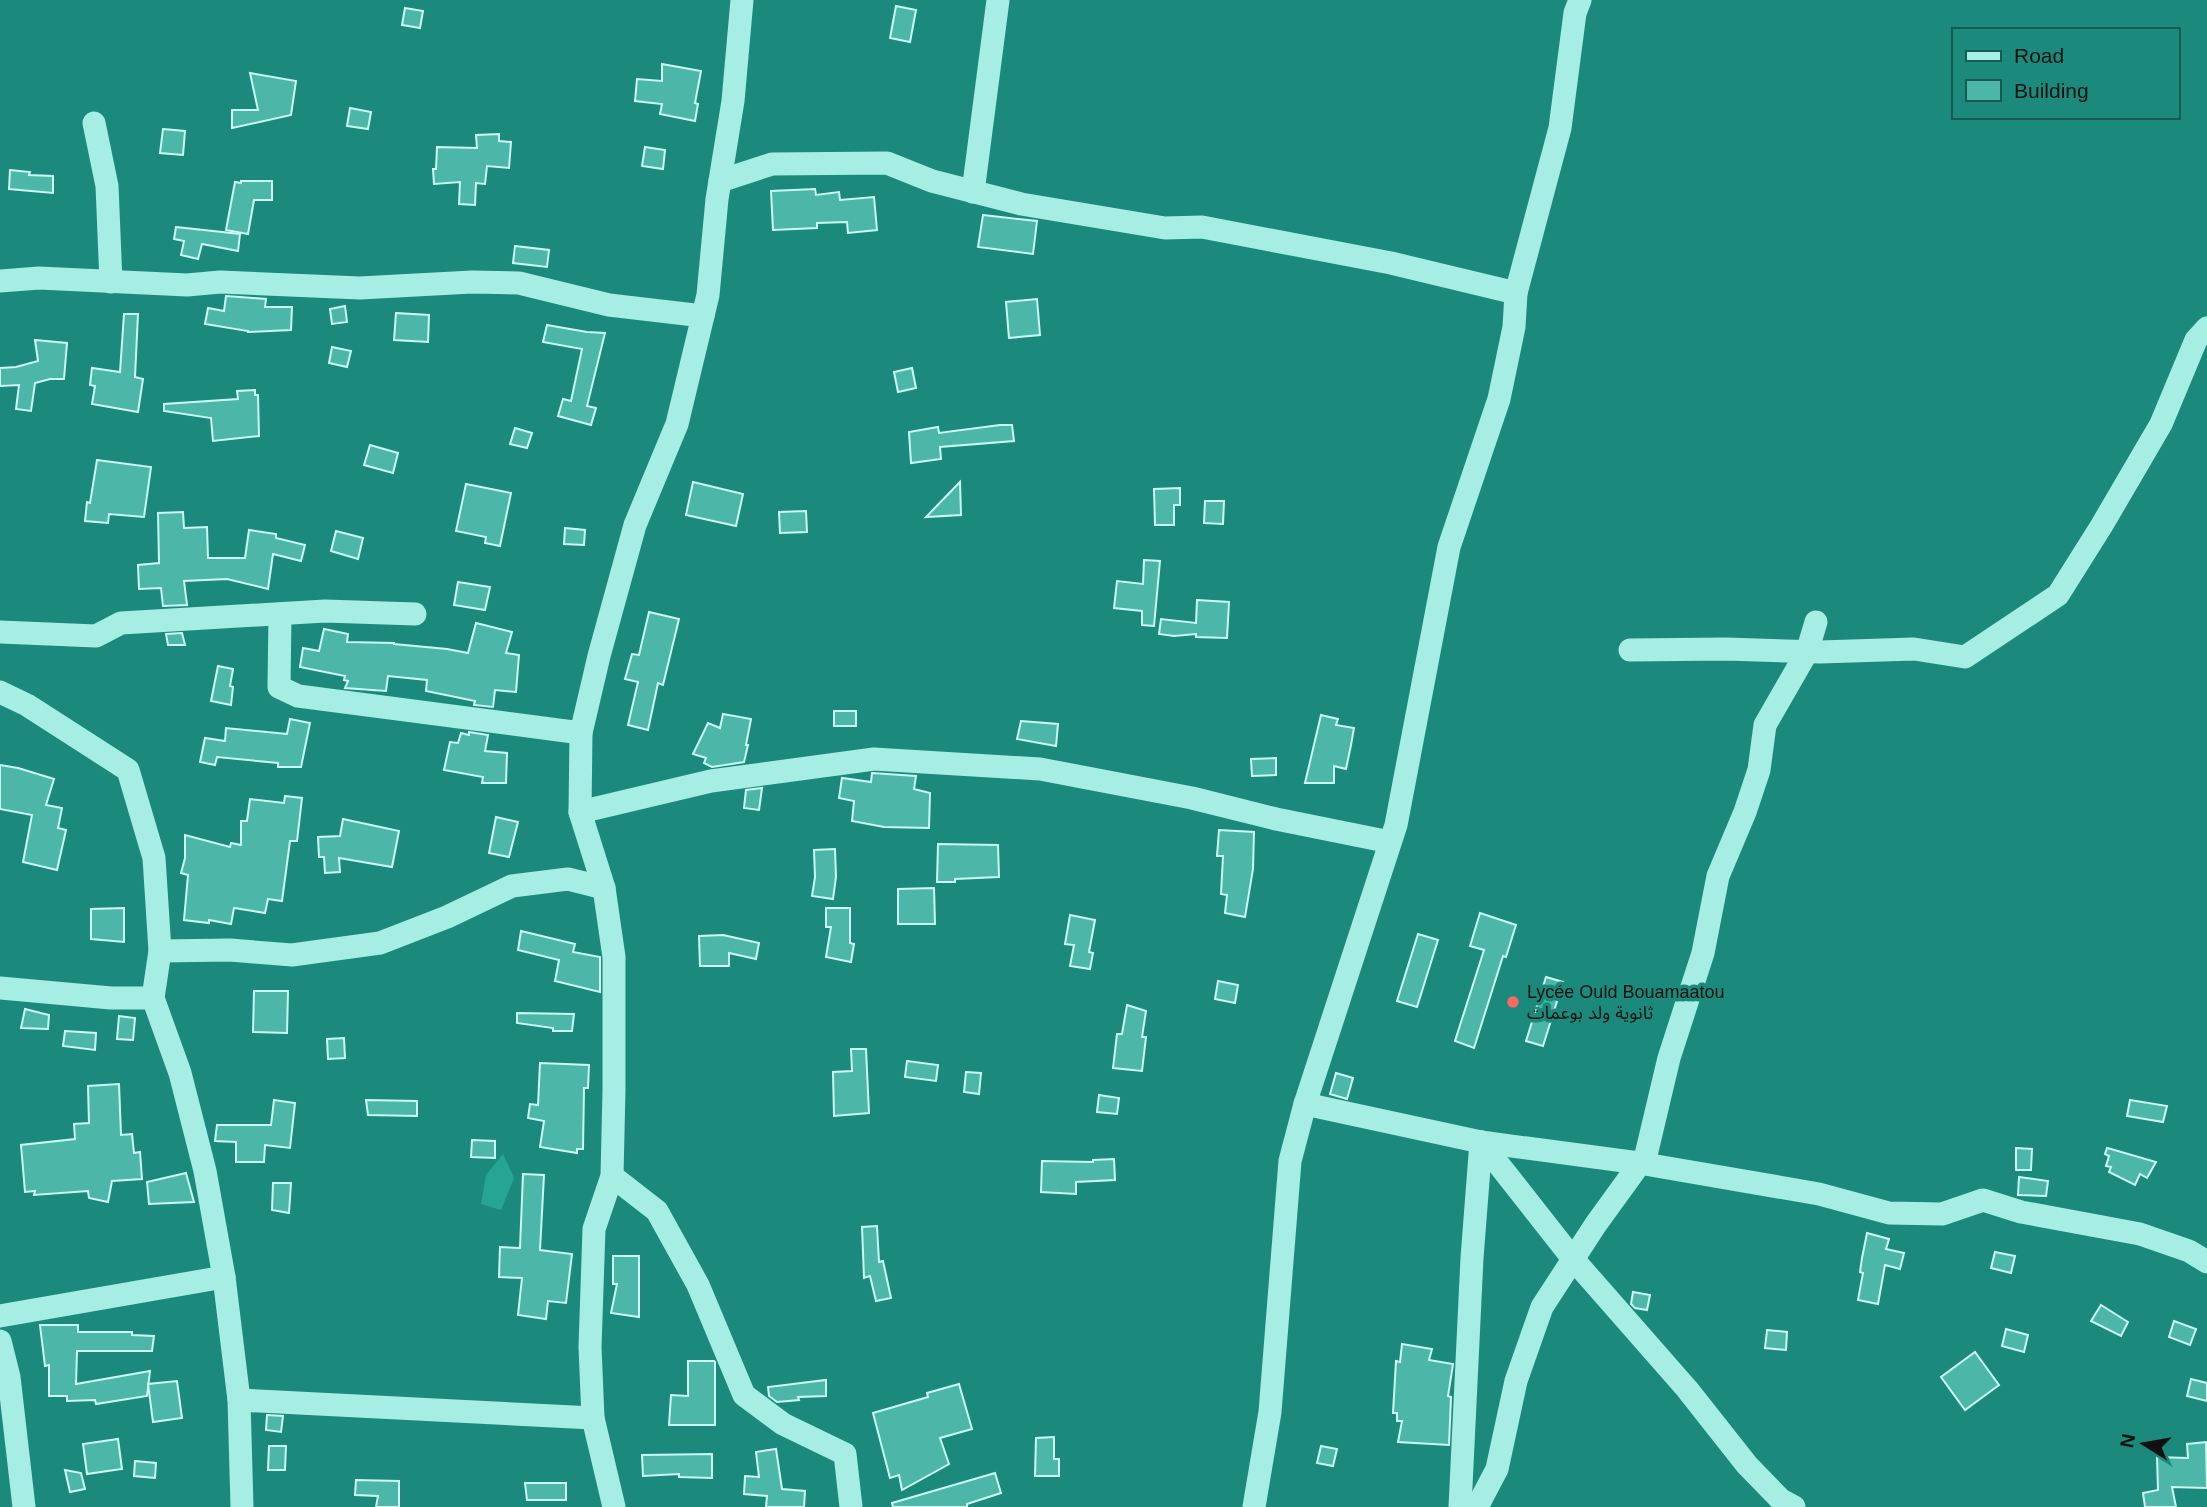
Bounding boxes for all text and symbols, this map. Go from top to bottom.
legend [1952,28,2179,119]
text: Road [2014,44,2064,67]
text: Building [2014,79,2089,102]
place label: Lycée Ould Bouamaatou ثانوية ولد بوعمات [1527,982,1724,1024]
marker: Lycée Ould Bouamaatou ثانوية ولد بوعمات [1505,994,1521,1010]
north arrow [2109,1409,2179,1479]
text: N [2116,1432,2139,1450]

